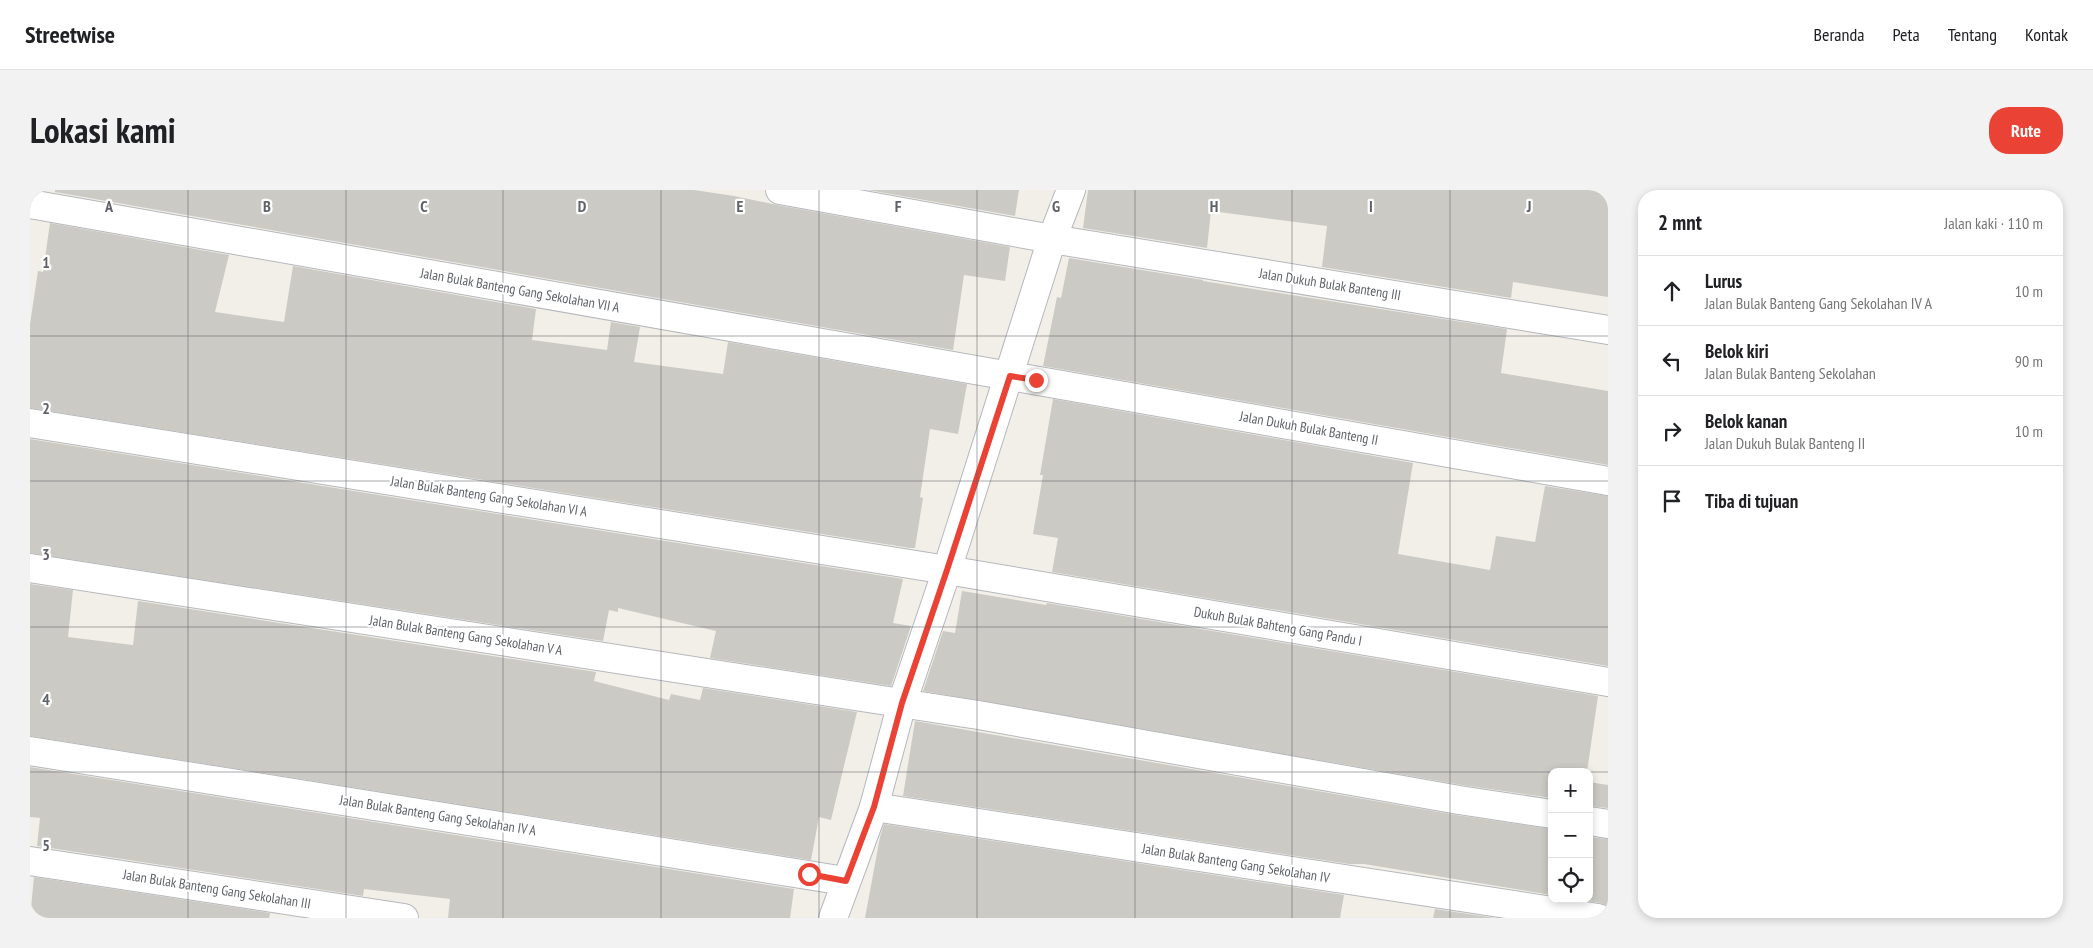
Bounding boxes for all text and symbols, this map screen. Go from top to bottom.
text: Streetwise [25,19,115,50]
text: Beranda [1814,23,1864,46]
text: Peta [1892,23,1920,46]
text: Tentang [1948,23,1997,46]
text: Kontak [2025,23,2068,46]
text: Lokasi kami [30,107,176,153]
button: Rute [1989,107,2063,154]
text: A [104,196,114,216]
text: B [263,196,271,216]
text: C [420,196,428,216]
text: D [578,196,587,216]
text: E [737,196,744,216]
text: F [895,196,902,216]
text: G [1052,196,1060,216]
text: H [1210,196,1218,216]
text: I [1369,196,1373,216]
text: J [1526,196,1531,216]
text: 2 mnt [1658,209,1702,236]
text: Jalan kaki · 110 m [1944,213,2043,233]
text: 1 [42,252,50,272]
street label: Jalan Bulak Banteng Gang Sekolahan VII A [418,263,621,316]
street label: Jalan Dukuh Bulak Banteng III [1257,264,1402,304]
text: Lurus [1705,269,1742,293]
icon: ahead [1658,277,1686,305]
text: 10 m [2015,281,2043,301]
text: Jalan Bulak Banteng Gang Sekolahan IV A [1705,293,1932,313]
text: Belok kiri [1705,339,1769,363]
icon: left [1658,347,1686,375]
text: 90 m [2015,351,2043,371]
text: Jalan Bulak Banteng Sekolahan [1705,363,1876,383]
route end [1025,369,1048,392]
text: 2 [42,398,50,418]
street label: Jalan Dukuh Bulak Banteng II [1237,407,1380,449]
text: Belok kanan [1705,409,1787,433]
icon: right [1658,417,1686,445]
text: 10 m [2015,421,2043,441]
text: Jalan Dukuh Bulak Banteng II [1705,433,1865,453]
street label: Jalan Bulak Banteng Gang Sekolahan VI A [388,471,589,520]
icon: arrive [1658,487,1686,515]
text: Tiba di tujuan [1705,489,1798,513]
text: 3 [42,544,50,564]
street label: Dukuh Bulak Bahteng Gang Pandu I [1193,602,1363,650]
street label: Jalan Bulak Banteng Gang Sekolahan V A [367,611,564,659]
text: 4 [42,689,50,709]
map controls [1548,768,1593,903]
button: + [1548,768,1593,813]
street label: Jalan Bulak Banteng Gang Sekolahan IV A [337,790,538,839]
button: − [1548,813,1593,858]
text: 5 [42,835,50,855]
street label: Jalan Bulak Banteng Gang Sekolahan IV [1140,839,1332,887]
button: locate [1548,858,1593,903]
route start [798,863,821,886]
street label: Jalan Bulak Banteng Gang Sekolahan III [121,865,312,913]

